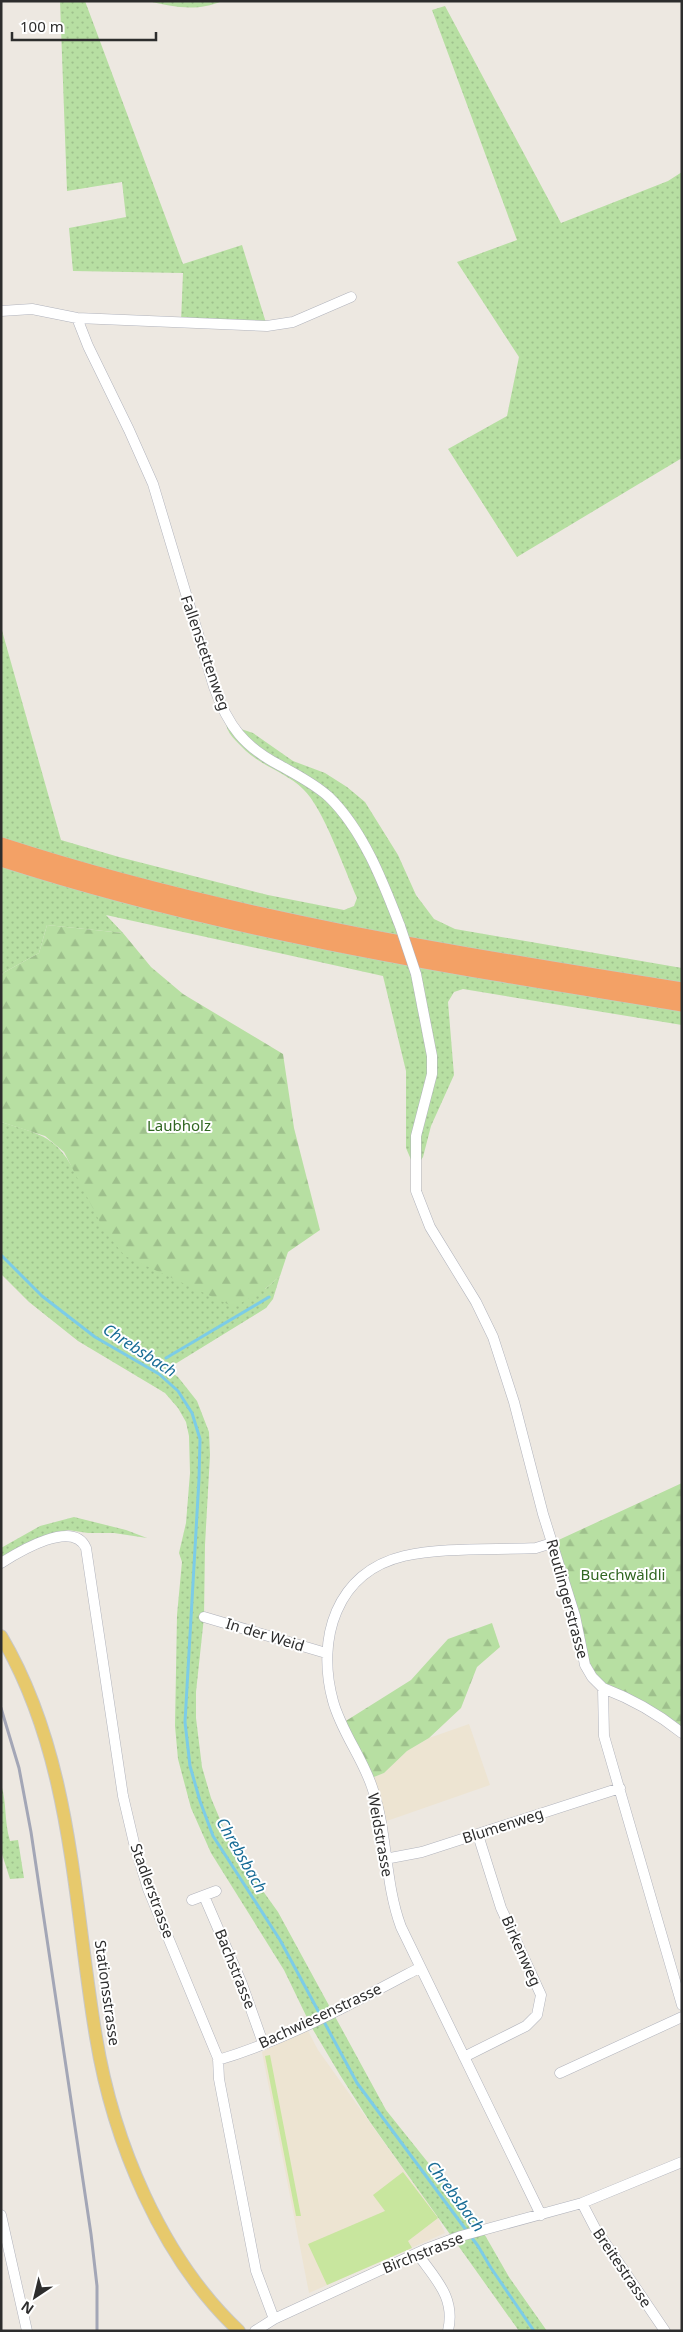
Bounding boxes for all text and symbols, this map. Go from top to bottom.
scale bar [12,10,156,42]
text: 100 m [20,16,64,36]
street label: Fallenstettenweg [177,592,235,713]
park label: Laubholz [147,1115,211,1135]
water label: Chrebsbach [99,1318,181,1382]
street label: Reutlingerstrasse [542,1537,594,1661]
park label: Buechwäldli [581,1564,666,1584]
street label: In der Weid [224,1613,307,1655]
street label: Weidstrasse [364,1791,398,1878]
street label: Blumenweg [460,1803,546,1848]
water label: Chrebsbach [212,1813,272,1897]
street label: Stadlerstrasse [127,1840,179,1941]
street label: Birkenweg [498,1912,546,1989]
street label: Bachstrasse [211,1926,261,2011]
street label: Stationsstrasse [91,1939,125,2047]
street label: Bachwiesenstrasse [255,1978,384,2052]
water label: Chrebsbach [422,2156,490,2236]
street label: Breitestrasse [589,2224,657,2311]
street label: Birchstrasse [379,2227,466,2277]
north arrow [10,2272,60,2322]
text: N [17,2297,37,2319]

